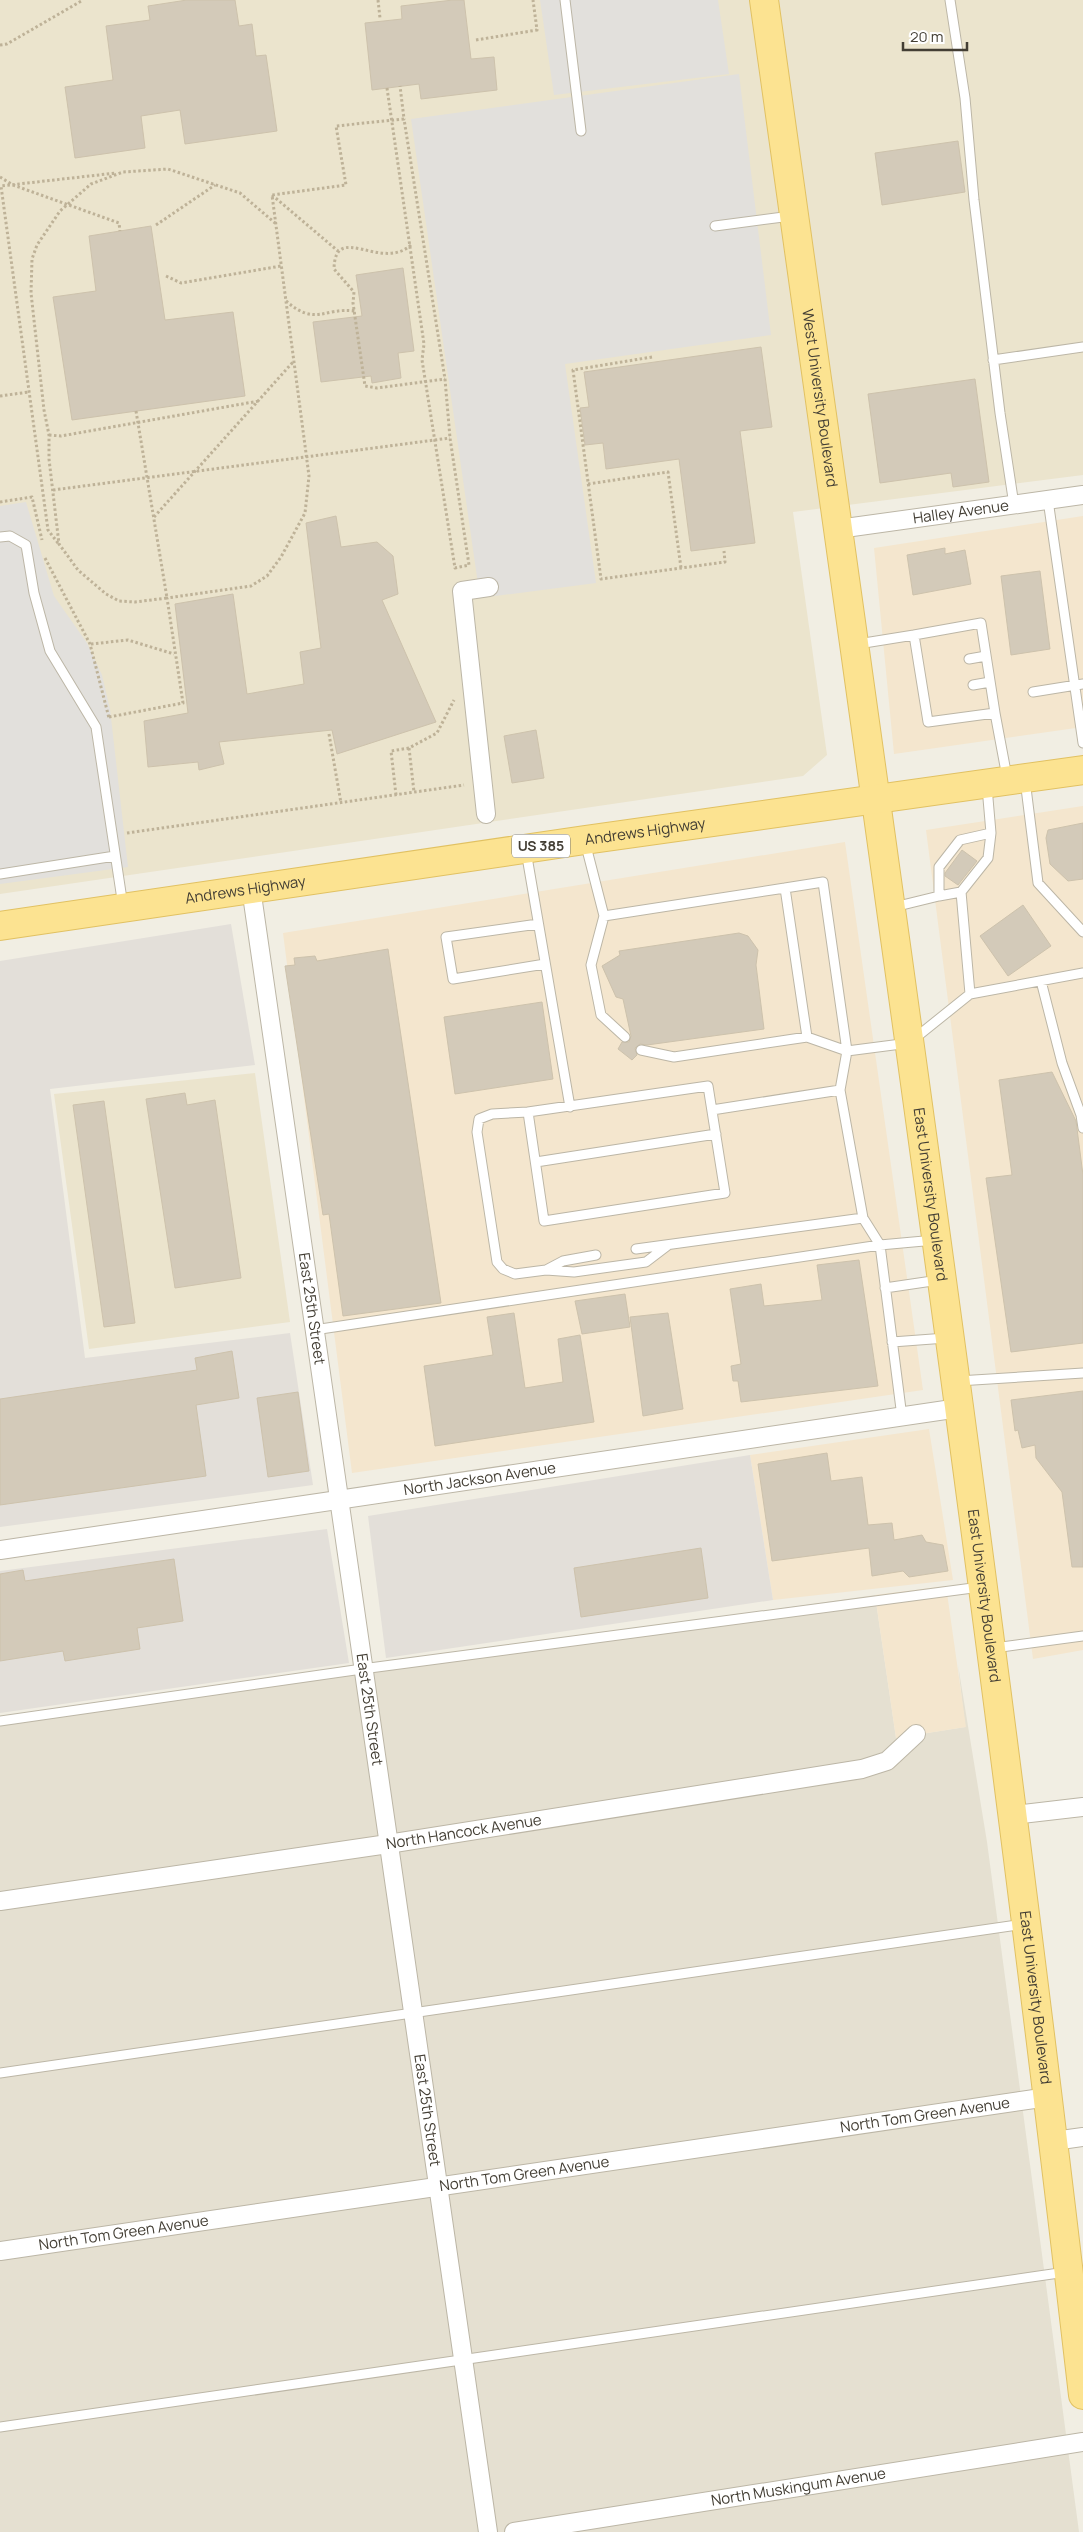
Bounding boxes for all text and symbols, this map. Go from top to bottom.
scale bar [903,20,967,52]
text: 20 m [910,26,943,47]
street label: West University Boulevard [797,308,843,489]
street label: Halley Avenue [911,494,1010,529]
street label: Andrews Highway [583,812,707,850]
road number: US 385 [512,834,570,858]
street label: Andrews Highway [184,870,307,909]
street label: East University Boulevard [909,1106,953,1282]
street label: East 25th Street [294,1251,331,1366]
street label: North Jackson Avenue [402,1457,557,1500]
street label: East University Boulevard [963,1508,1006,1684]
street label: East 25th Street [351,1652,388,1767]
street label: North Hancock Avenue [385,1809,543,1854]
street label: East University Boulevard [1015,1910,1057,2086]
street label: East 25th Street [409,2053,446,2168]
street label: North Tom Green Avenue [839,2092,1012,2137]
street label: North Tom Green Avenue [438,2151,611,2196]
street label: North Tom Green Avenue [37,2209,210,2255]
street label: North Muskingum Avenue [709,2462,888,2511]

